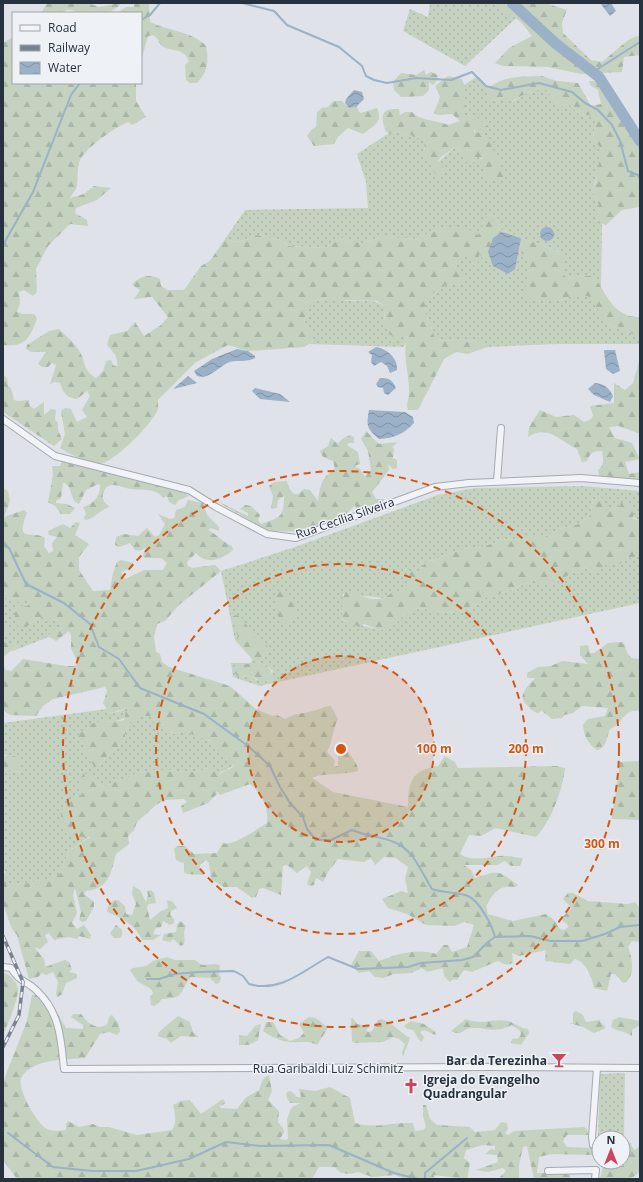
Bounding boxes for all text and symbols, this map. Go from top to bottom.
legend [12,12,142,84]
text: Road [48,19,77,36]
text: Railway [48,39,91,56]
text: Water [48,59,82,76]
street label: Rua Cecília Silveira [293,493,397,543]
text: 100 m [416,740,452,757]
text: 200 m [508,740,544,757]
centre of rings [334,742,348,756]
text: 300 m [584,835,620,852]
bar icon: Bar da Terezinha [550,1051,568,1069]
place label: Bar da Terezinha [446,1052,547,1069]
street label: Rua Garibaldi Luiz Schimitz [253,1060,404,1077]
place label: Igreja do Evangelho Quadrangular [423,1071,540,1102]
church icon: Igreja do Evangelho Quadrangular [402,1077,420,1095]
north arrow [591,1130,631,1170]
text: N [607,1132,615,1147]

